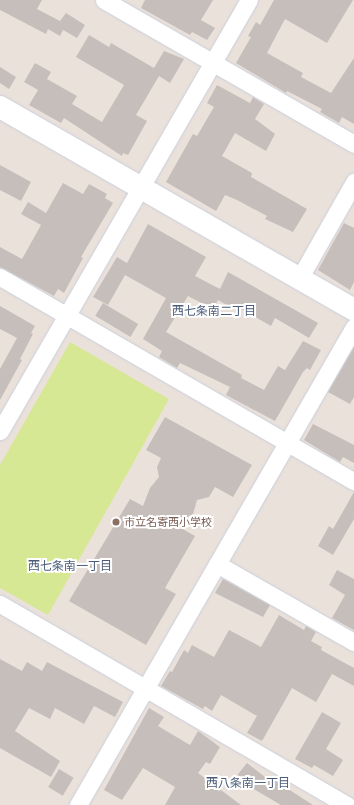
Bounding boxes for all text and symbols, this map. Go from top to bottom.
district label: 西七条南二丁目 [172,304,256,318]
place label: 市立名寄西小学校 [124,515,212,529]
marker: 市立名寄西小学校 [111,517,121,527]
district label: 西七条南一丁目 [28,559,112,573]
district label: 西八条南一丁目 [206,776,290,790]

